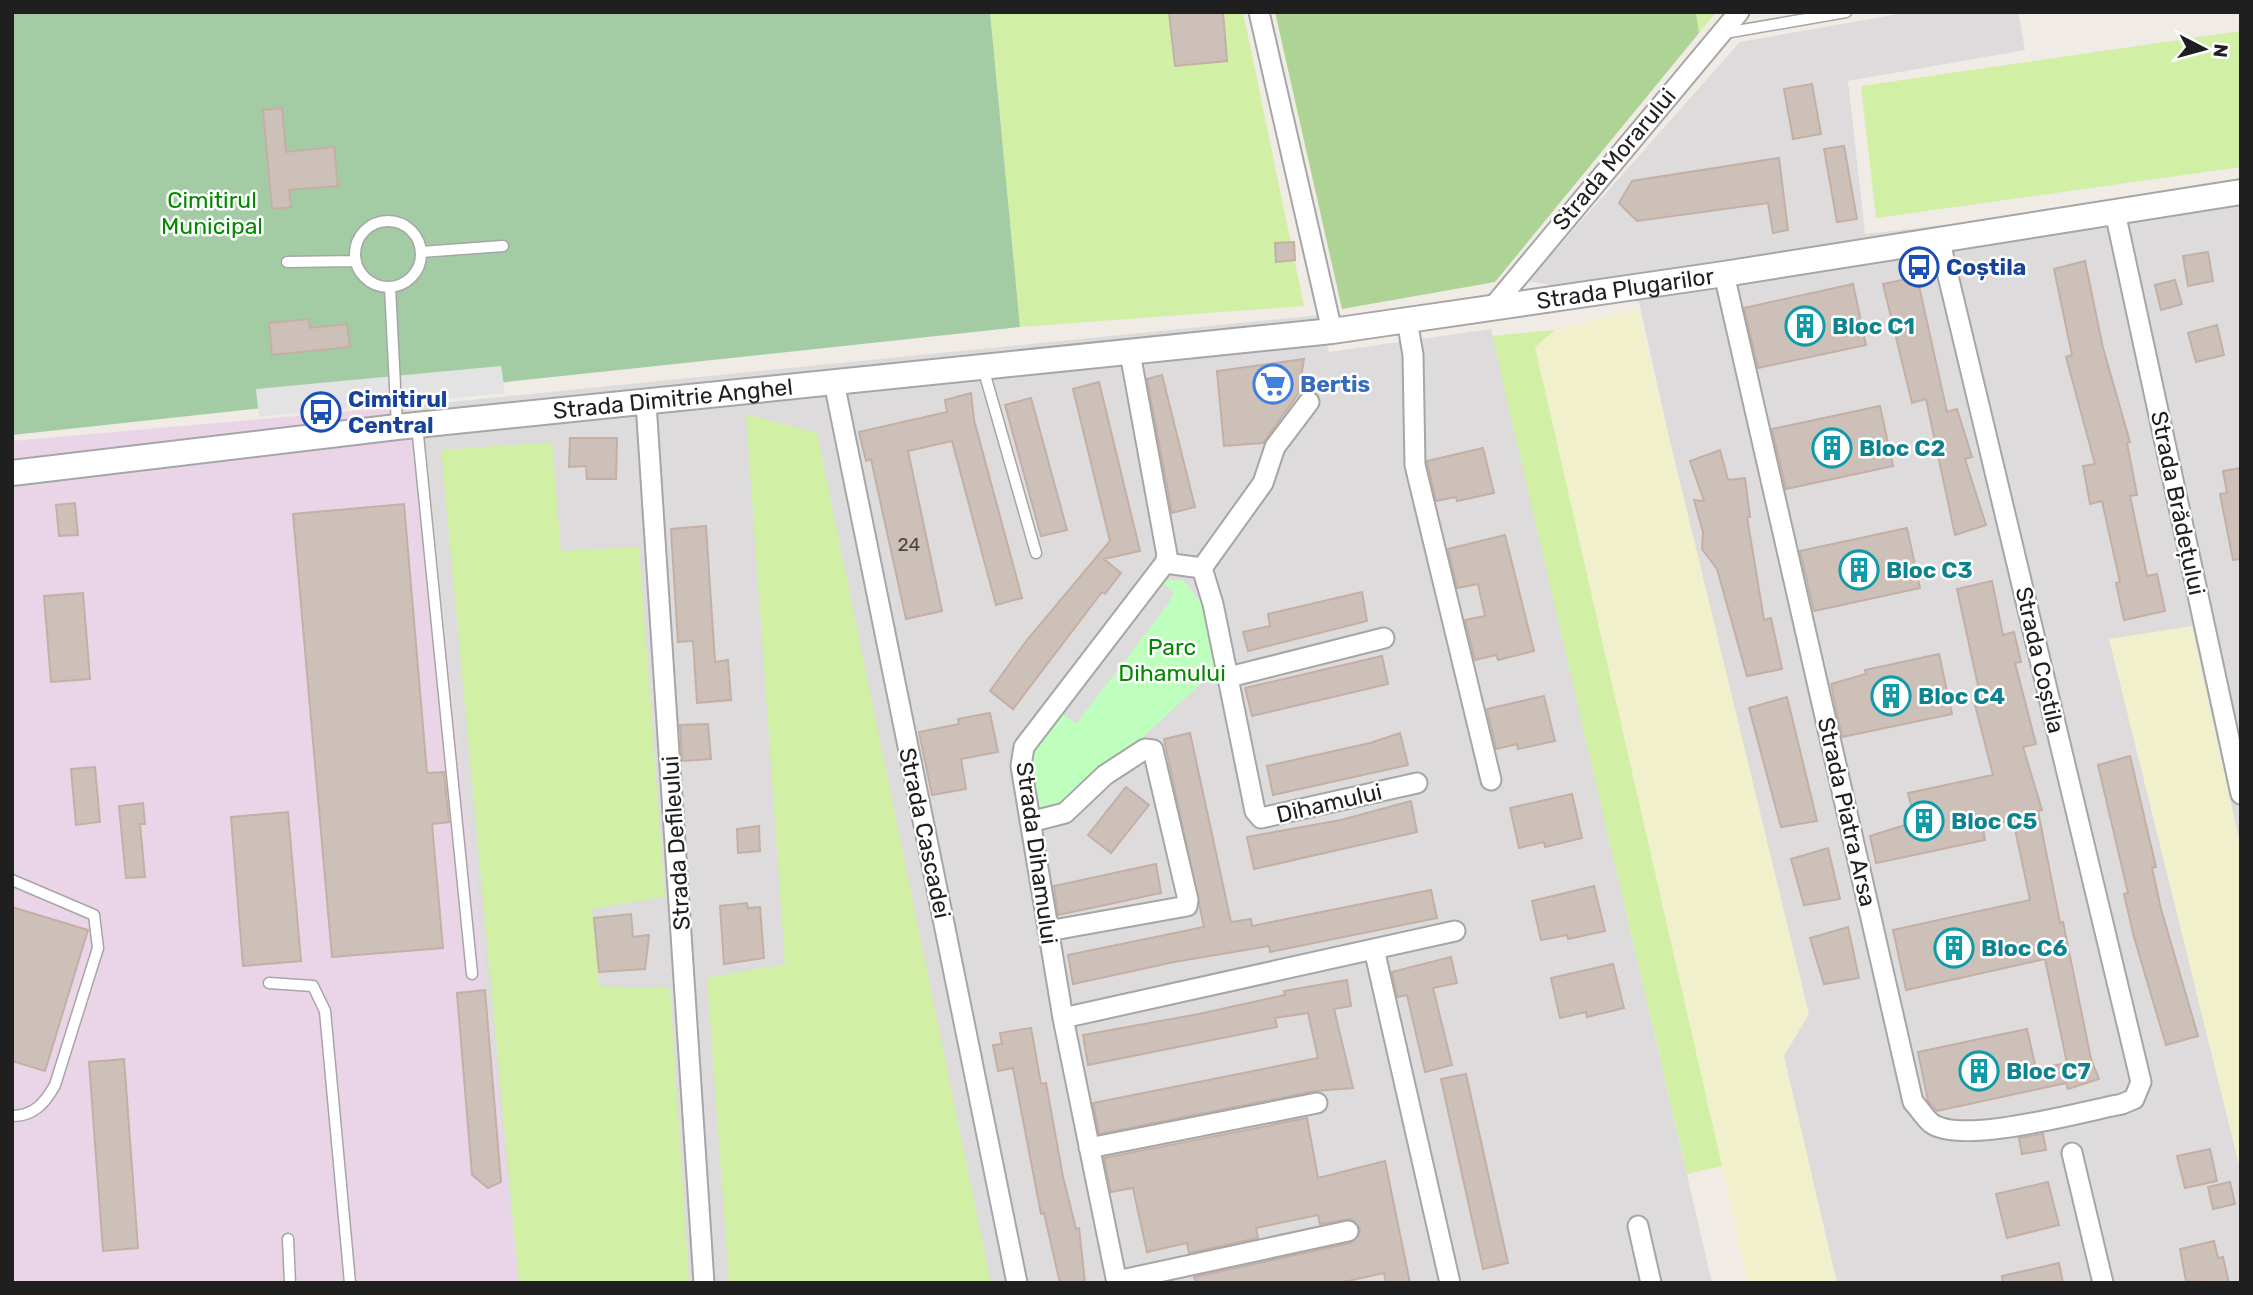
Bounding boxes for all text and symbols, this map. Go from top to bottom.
north arrow [2169,14,2239,84]
text: N [2208,43,2233,59]
street label: Strada Morarului [1546,82,1682,236]
park label: Cimitirul Municipal [161,186,263,240]
bus stop icon: Coștila [1898,246,1940,288]
place label: Coștila [1946,253,2026,281]
street label: Strada Plugarilor [1535,262,1716,315]
building icon: Bloc C1 [1784,305,1826,347]
place label: Bloc C1 [1832,312,1915,340]
supermarket icon: Bertis [1252,363,1294,405]
place label: Bertis [1300,370,1371,398]
street label: Strada Dimitrie Anghel [552,372,794,425]
place label: Cimitirul Central [348,385,447,439]
bus stop icon: Cimitirul Central [300,391,342,433]
street label: Strada Brădețului [2145,408,2211,598]
building icon: Bloc C2 [1811,427,1853,469]
place label: Bloc C2 [1859,434,1945,462]
house number: 24 [898,533,921,556]
building icon: Bloc C3 [1838,549,1880,591]
place label: Bloc C3 [1886,556,1973,584]
street label: Strada Coștila [2010,584,2070,736]
park label: Parc Dihamului [1118,633,1226,687]
building icon: Bloc C4 [1870,675,1912,717]
place label: Bloc C4 [1918,682,2005,710]
street label: Strada Piatra Arsa [1812,715,1882,909]
street label: Strada Cascadei [893,745,957,921]
street label: Strada Defileului [656,755,696,931]
street label: Strada Dihamului [1010,760,1064,946]
street label: Dihamului [1274,777,1384,829]
building icon: Bloc C5 [1903,800,1945,842]
place label: Bloc C5 [1951,807,2037,835]
building icon: Bloc C6 [1933,927,1975,969]
place label: Bloc C6 [1981,934,2067,962]
building icon: Bloc C7 [1958,1050,2000,1092]
place label: Bloc C7 [2006,1057,2091,1085]

